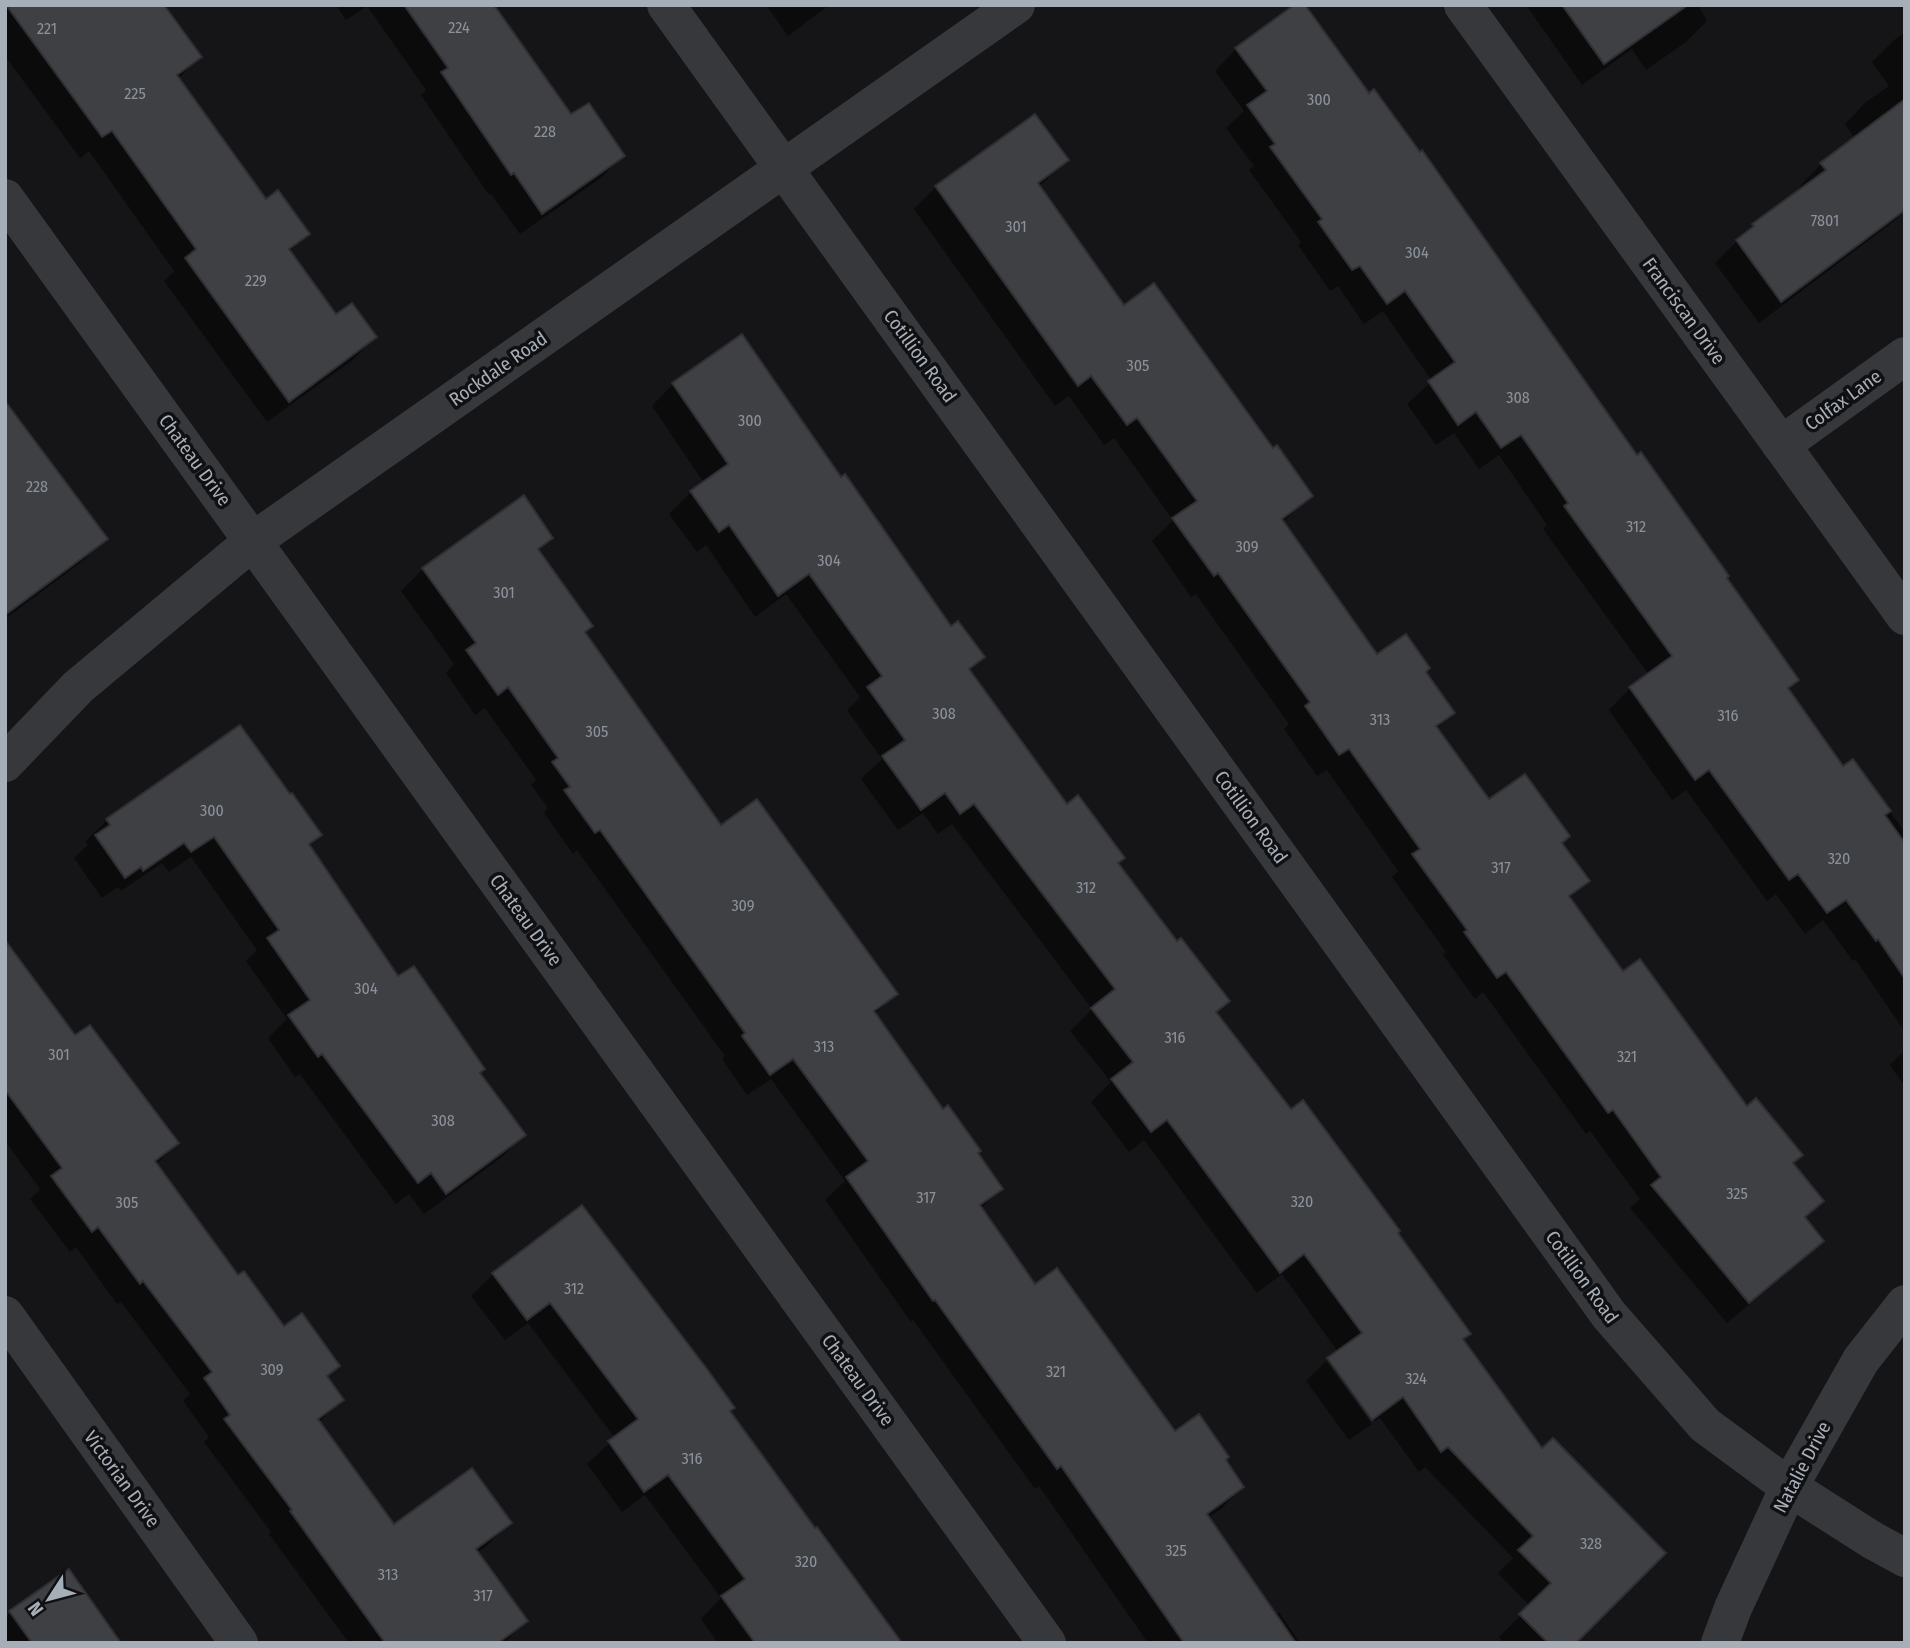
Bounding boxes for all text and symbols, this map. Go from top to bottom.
house number: 224 [448,18,470,37]
house number: 221 [37,19,57,38]
house number: 225 [124,84,146,103]
house number: 300 [1307,90,1331,109]
house number: 228 [534,122,556,141]
house number: 7801 [1811,211,1839,230]
house number: 301 [1005,217,1027,236]
house number: 304 [1405,243,1429,262]
street label: Franciscan Drive [1638,253,1730,369]
house number: 229 [245,271,267,290]
street label: Cotillion Road [879,305,961,407]
street label: Rockdale Road [445,327,551,411]
house number: 305 [1127,356,1149,375]
street label: Colfax Lane [1800,365,1886,435]
house number: 308 [1506,388,1530,407]
street label: Chateau Drive [154,410,236,510]
house number: 300 [738,411,762,430]
house number: 228 [26,477,48,496]
house number: 312 [1626,517,1646,536]
house number: 309 [1235,537,1259,556]
house number: 304 [817,551,841,570]
house number: 301 [493,583,515,602]
house number: 308 [932,704,956,723]
house number: 316 [1717,706,1739,725]
house number: 313 [1370,710,1390,729]
house number: 305 [586,722,608,741]
street label: Cotillion Road [1210,766,1292,868]
house number: 300 [200,801,224,820]
house number: 320 [1828,849,1850,868]
house number: 317 [1491,858,1511,877]
street label: Chateau Drive [485,870,567,970]
house number: 312 [1076,878,1096,897]
house number: 309 [731,896,755,915]
house number: 304 [354,979,378,998]
house number: 316 [1164,1028,1186,1047]
house number: 313 [814,1037,834,1056]
house number: 301 [48,1045,70,1064]
house number: 321 [1617,1047,1637,1066]
house number: 308 [431,1111,455,1130]
house number: 325 [1726,1184,1748,1203]
house number: 317 [916,1188,936,1207]
house number: 320 [1291,1192,1313,1211]
house number: 305 [116,1193,138,1212]
street label: Cotillion Road [1541,1226,1623,1328]
house number: 312 [564,1279,584,1298]
street label: Chateau Drive [817,1330,899,1430]
house number: 309 [260,1360,284,1379]
house number: 321 [1046,1362,1066,1381]
house number: 324 [1405,1369,1427,1388]
street label: Natalie Drive [1768,1417,1836,1517]
street label: Victorian Drive [79,1426,165,1532]
house number: 316 [681,1449,703,1468]
house number: 328 [1580,1534,1602,1553]
house number: 325 [1165,1541,1187,1560]
house number: 320 [795,1552,817,1571]
north arrow [14,1564,84,1634]
house number: 313 [378,1565,398,1584]
house number: 317 [473,1586,493,1605]
text: N [23,1597,48,1620]

